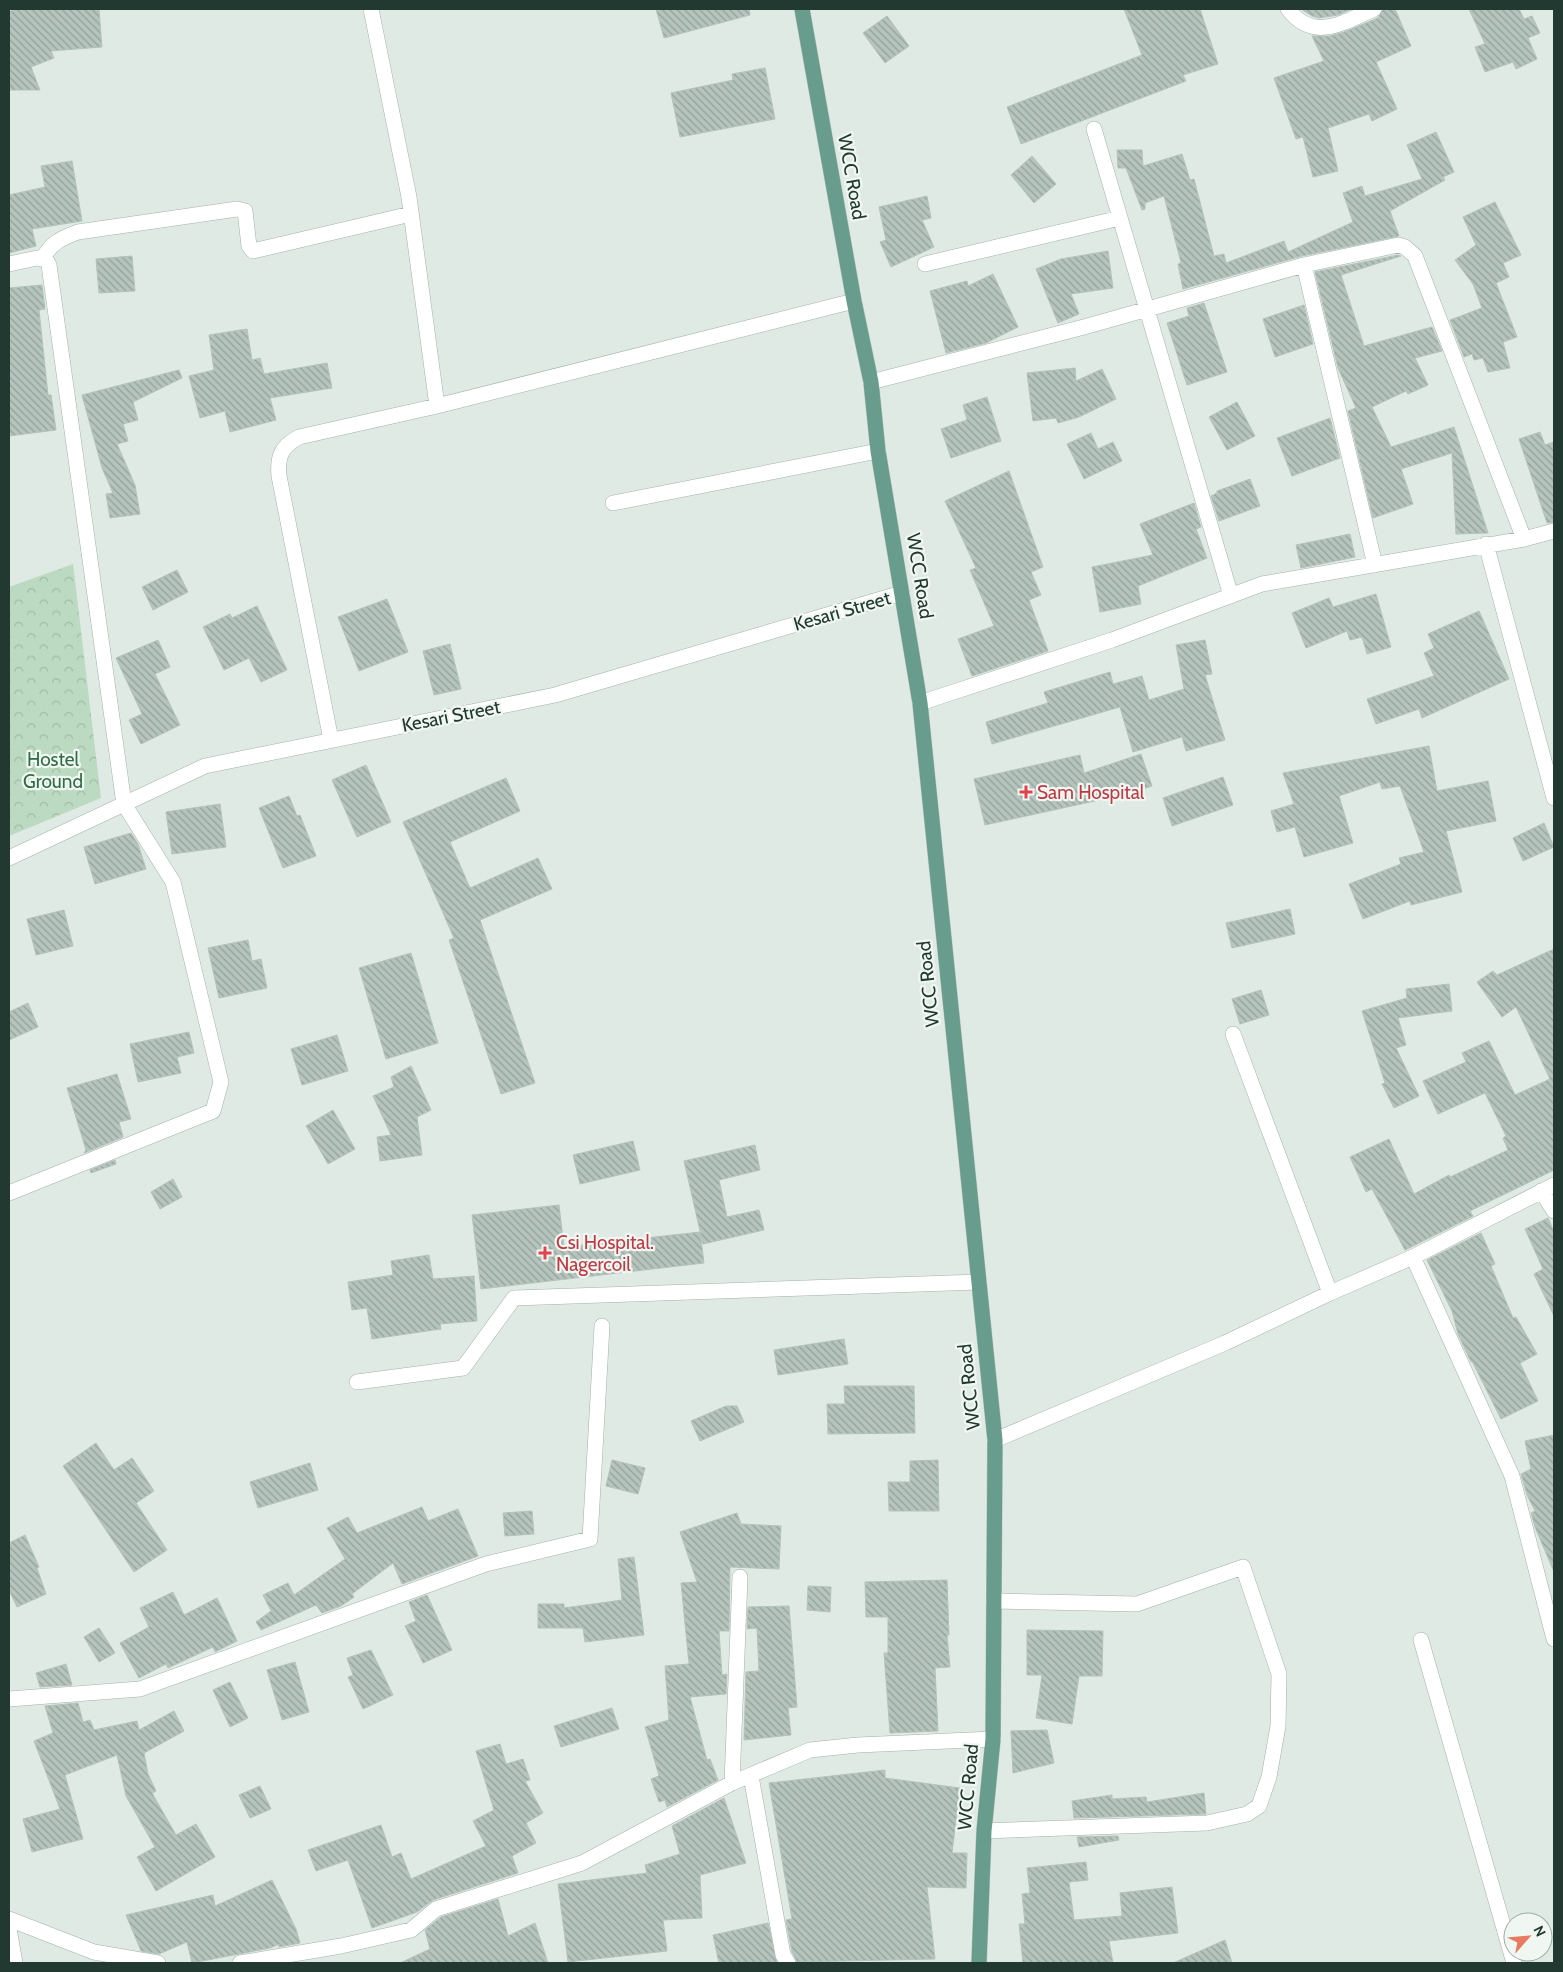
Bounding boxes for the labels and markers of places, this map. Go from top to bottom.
place label: Sam Hospital [1037,781,1145,804]
marker: Sam Hospital [1019,785,1033,799]
place label: Csi Hospital. Nagercoil [556,1231,654,1276]
marker: Csi Hospital. Nagercoil [538,1246,552,1260]

